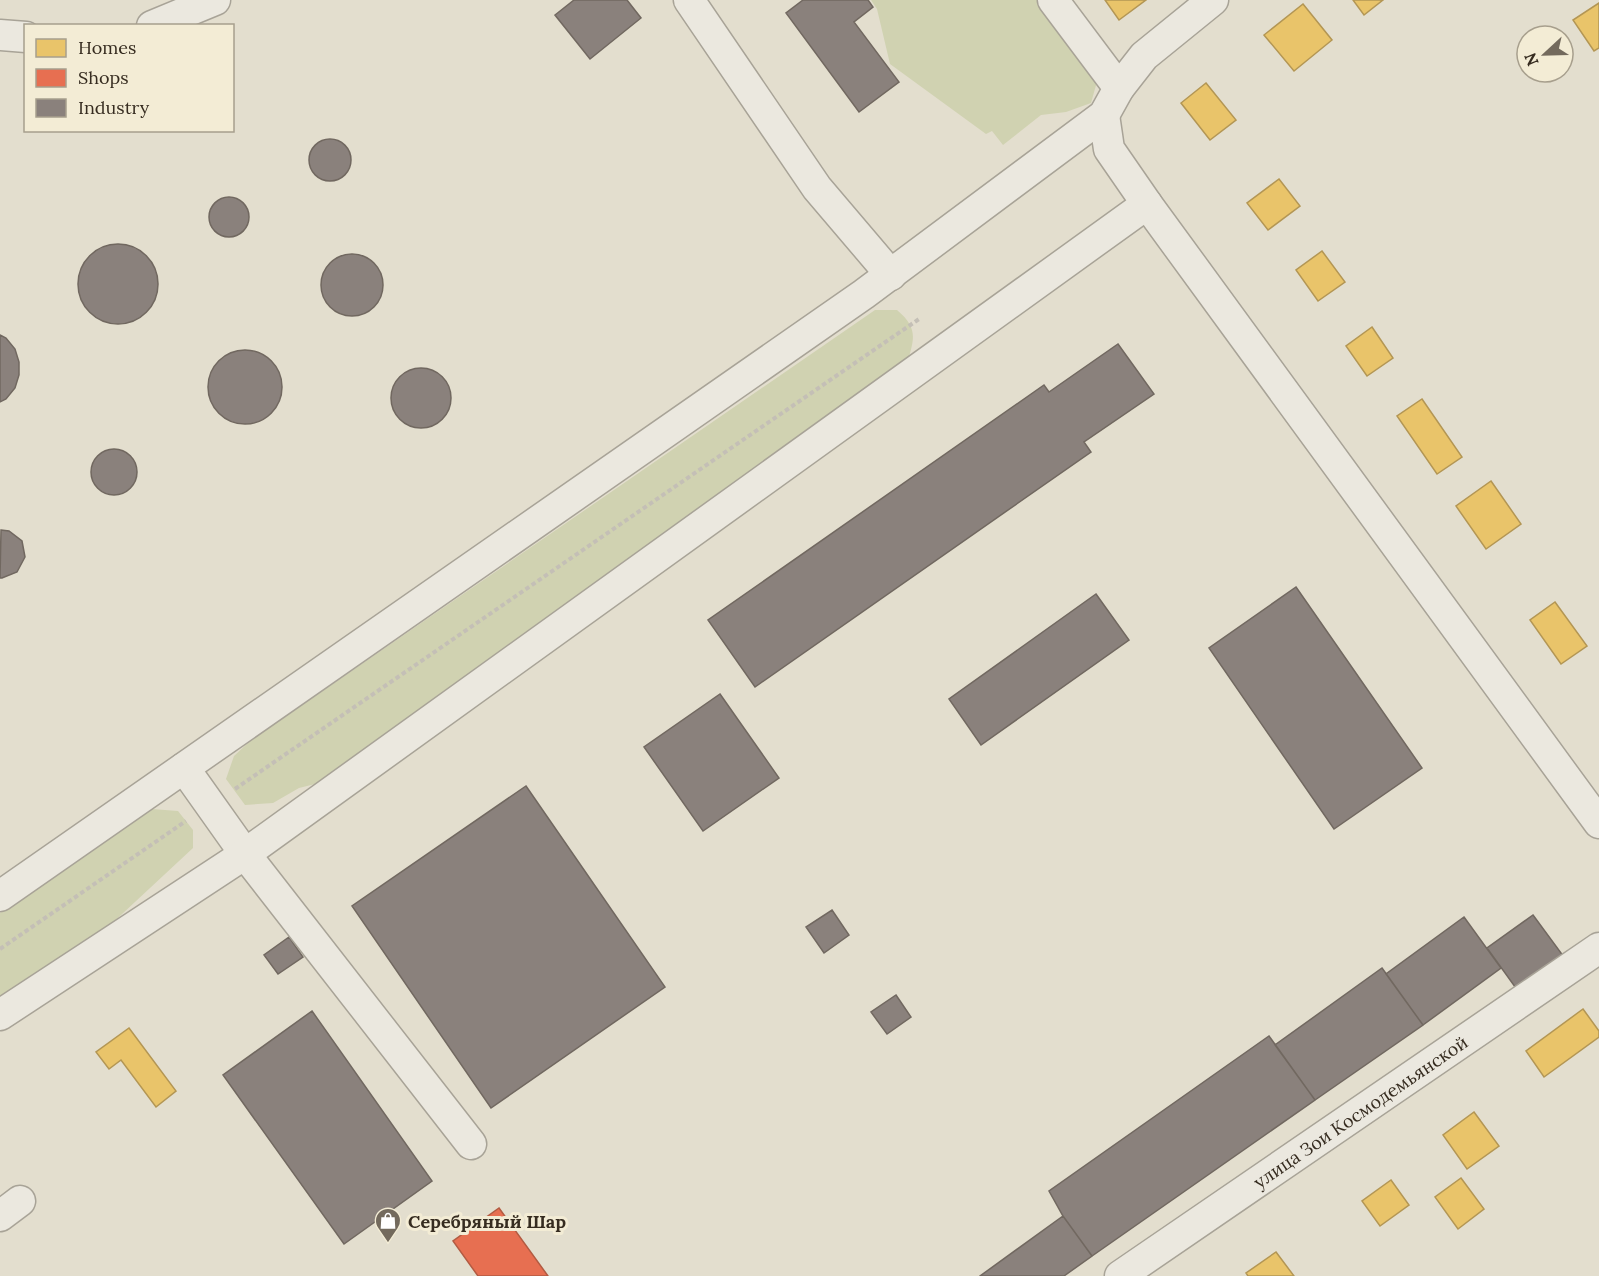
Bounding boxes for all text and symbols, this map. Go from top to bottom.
legend [24,24,234,132]
north arrow [1515,24,1575,84]
text: Homes [78,36,136,59]
text: N [1520,50,1543,69]
text: Shops [78,66,129,89]
text: Industry [78,96,150,119]
street label: улица Зои Космодемьянской [1248,1030,1472,1193]
shop icon: Серебряный Шар [373,1206,403,1244]
place label: Серебряный Шар [408,1210,566,1233]

